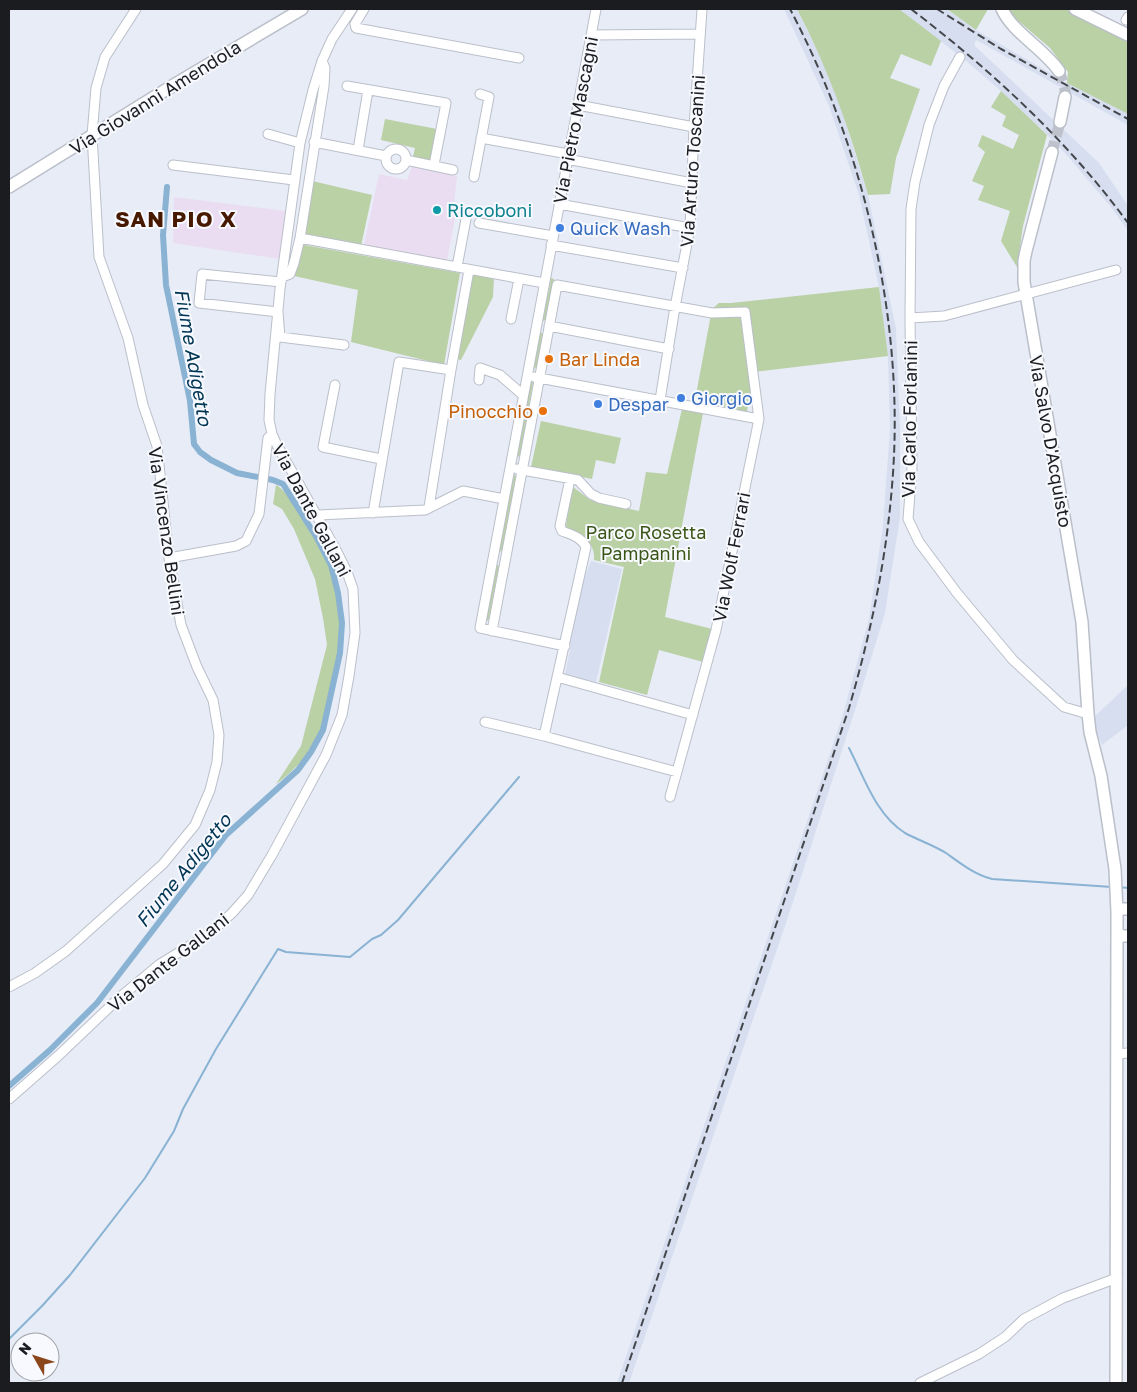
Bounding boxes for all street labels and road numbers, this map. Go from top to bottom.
street label: Via Pietro Mascagni [548,34,602,206]
street label: Via Giovanni Amendola [65,35,245,159]
street label: Via Arturo Toscanini [675,74,709,248]
street label: Via Carlo Forlanini [897,340,921,498]
street label: Via Salvo D'Acquisto [1025,353,1077,529]
street label: Via Dante Gallani [268,440,356,580]
street label: Via Vincenzo Bellini [144,445,190,617]
street label: Via Wolf Ferrari [708,490,754,624]
street label: Via Dante Gallani [103,908,233,1016]

